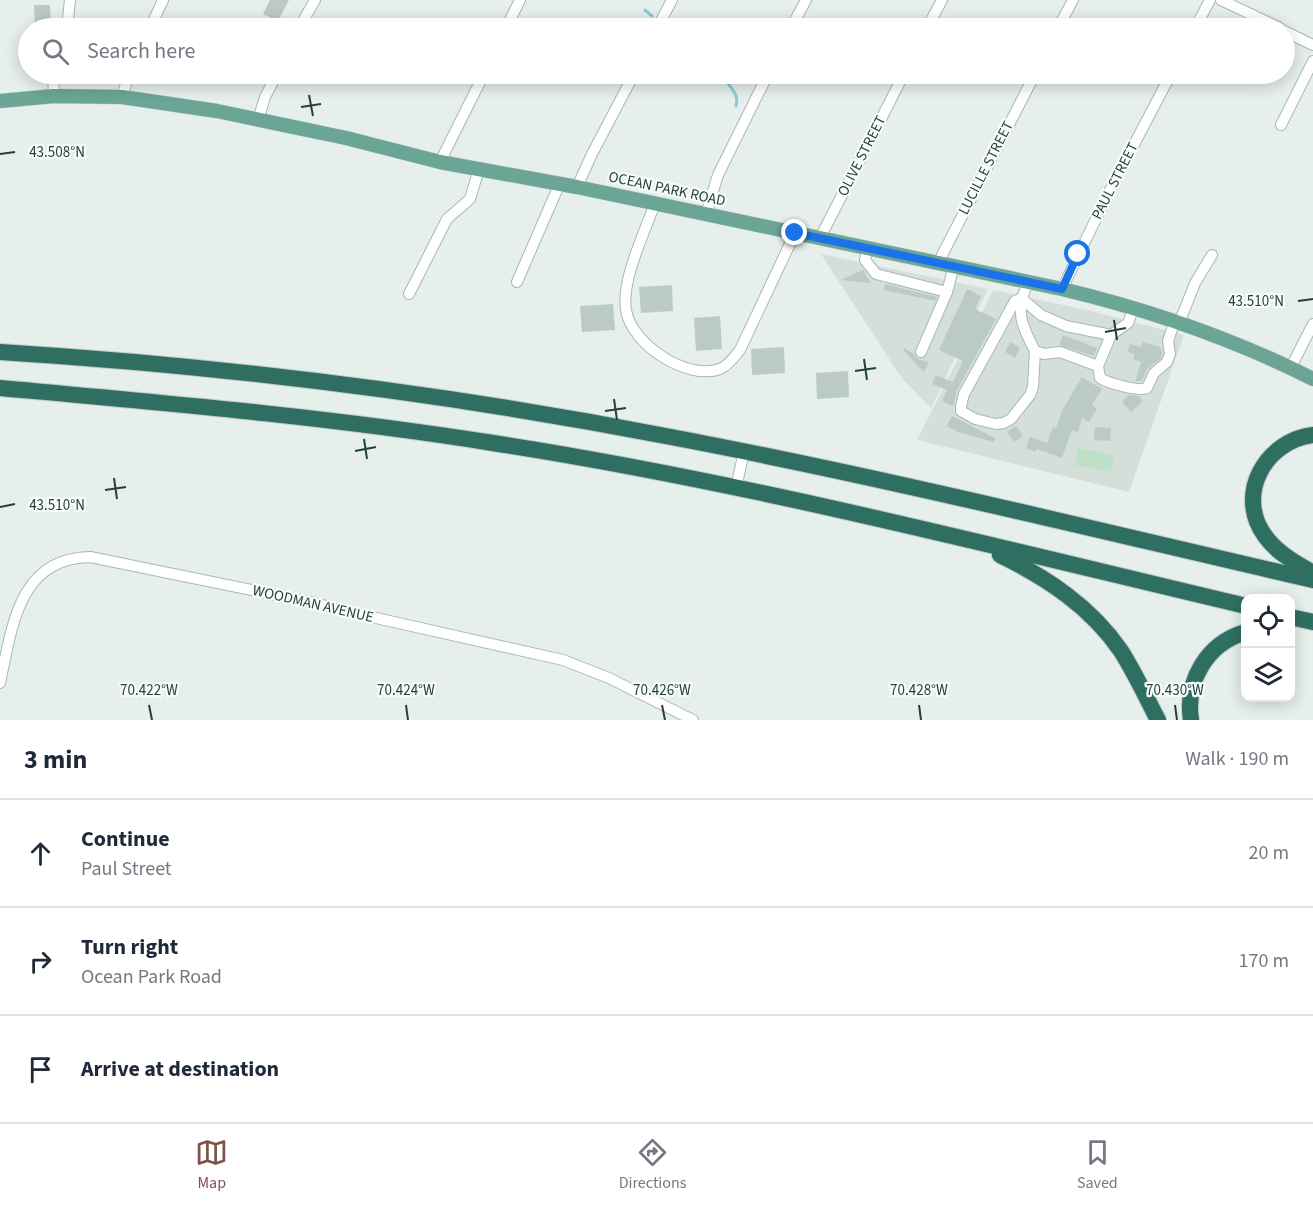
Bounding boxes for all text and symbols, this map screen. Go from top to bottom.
search box [18,18,1295,84]
icon: search [39,35,72,68]
text: Search here [87,35,195,67]
street label: OLIVE STREET [833,112,891,200]
street label: LUCILLE STREET [953,117,1019,219]
street label: PAUL STREET [1087,139,1143,223]
text: 43.508°N [29,142,85,163]
street label: OCEAN PARK ROAD [607,166,727,212]
route end [781,219,807,245]
route start [1064,240,1090,266]
text: 43.510°N [1228,291,1284,312]
text: 43.510°N [29,495,85,516]
street label: WOODMAN AVENUE [250,580,376,628]
map controls [1241,594,1295,702]
button: locate [1241,594,1295,648]
button: layers [1241,648,1295,702]
text: 70.422°W [120,680,178,701]
text: 70.424°W [377,680,435,701]
text: 70.426°W [633,680,691,701]
text: 70.428°W [890,680,948,701]
text: 70.430°W [1146,680,1204,701]
text: 3 min [24,741,87,778]
text: Walk · 190 m [1185,745,1289,773]
text: Continue [81,823,170,855]
icon: ahead [24,837,57,870]
text: 20 m [1249,839,1289,867]
text: Paul Street [81,855,172,883]
text: Turn right [81,931,178,963]
icon: right [24,945,57,978]
text: 170 m [1239,947,1289,975]
text: Ocean Park Road [81,963,222,991]
icon: arrive [24,1053,57,1086]
text: Arrive at destination [81,1053,279,1085]
tab: Map [195,1136,228,1194]
tab: Directions [619,1136,686,1194]
tab: Saved [1077,1136,1118,1194]

